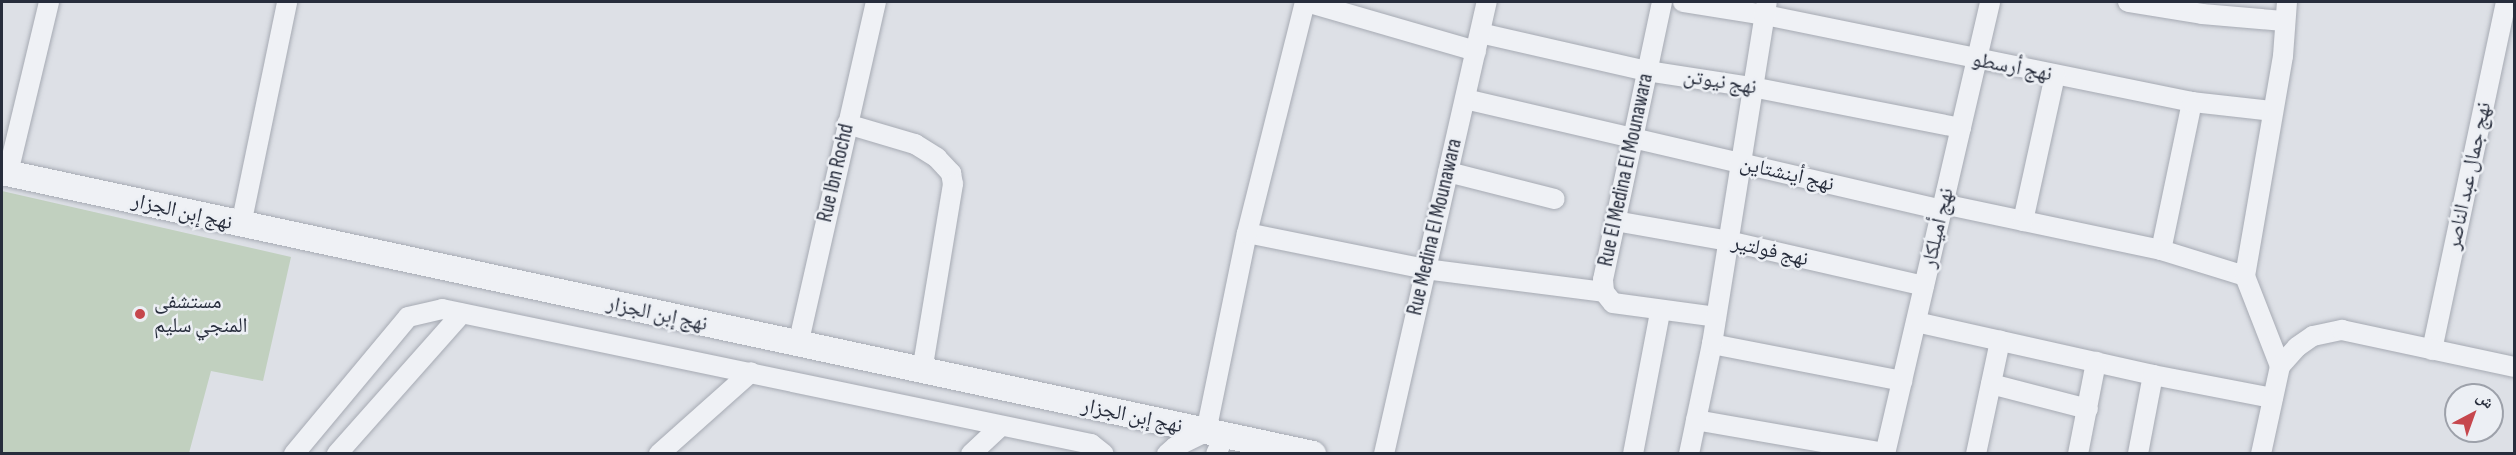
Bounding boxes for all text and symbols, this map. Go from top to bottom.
street label: نهج أرسطو [1970,47,2054,87]
street label: نهج نيوتن [1682,64,1758,100]
street label: Rue El Medina El Mounawara [1593,71,1659,269]
street label: نهج جمال عبد الناصر [2441,100,2497,252]
street label: Rue Ibn Rochd [812,122,860,224]
street label: Rue Medina El Mounawara [1402,136,1468,318]
street label: نهج أينشتاين [1738,151,1836,197]
street label: نهج أميلكار [1917,185,1959,271]
street label: نهج إبن الجزار [129,188,235,236]
street label: نهج فولتير [1729,230,1811,272]
place label: مستشفى المنجي سليم [154,289,248,339]
street label: نهج إبن الجزار [604,291,710,337]
marker: مستشفى المنجي سليم [131,305,149,323]
north arrow [2444,383,2504,443]
text: ش [2472,388,2497,413]
street label: نهج إبن الجزار [1079,393,1185,439]

